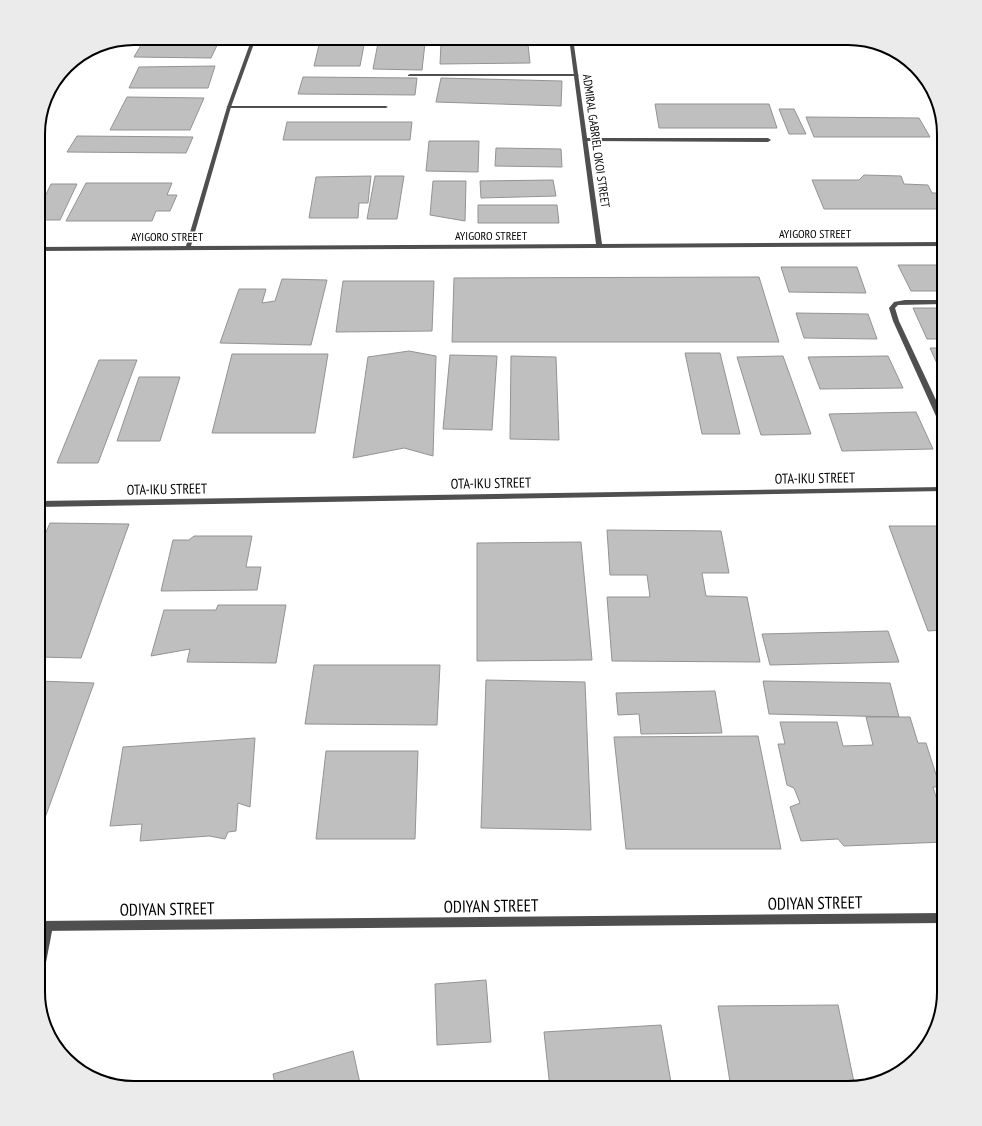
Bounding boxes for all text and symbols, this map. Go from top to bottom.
street label: ADMIRAL GABRIEL OKOI STREET [580,73,613,209]
street label: AYIGORO STREET [779,226,852,241]
street label: AYIGORO STREET [455,228,528,243]
street label: AYIGORO STREET [131,229,204,244]
street label: OTA-IKU STREET [775,468,856,488]
street label: OTA-IKU STREET [451,473,532,493]
street label: OTA-IKU STREET [127,479,208,499]
street label: ODIYAN STREET [767,891,863,915]
street label: ODIYAN STREET [443,894,539,918]
street label: ODIYAN STREET [119,897,215,921]

